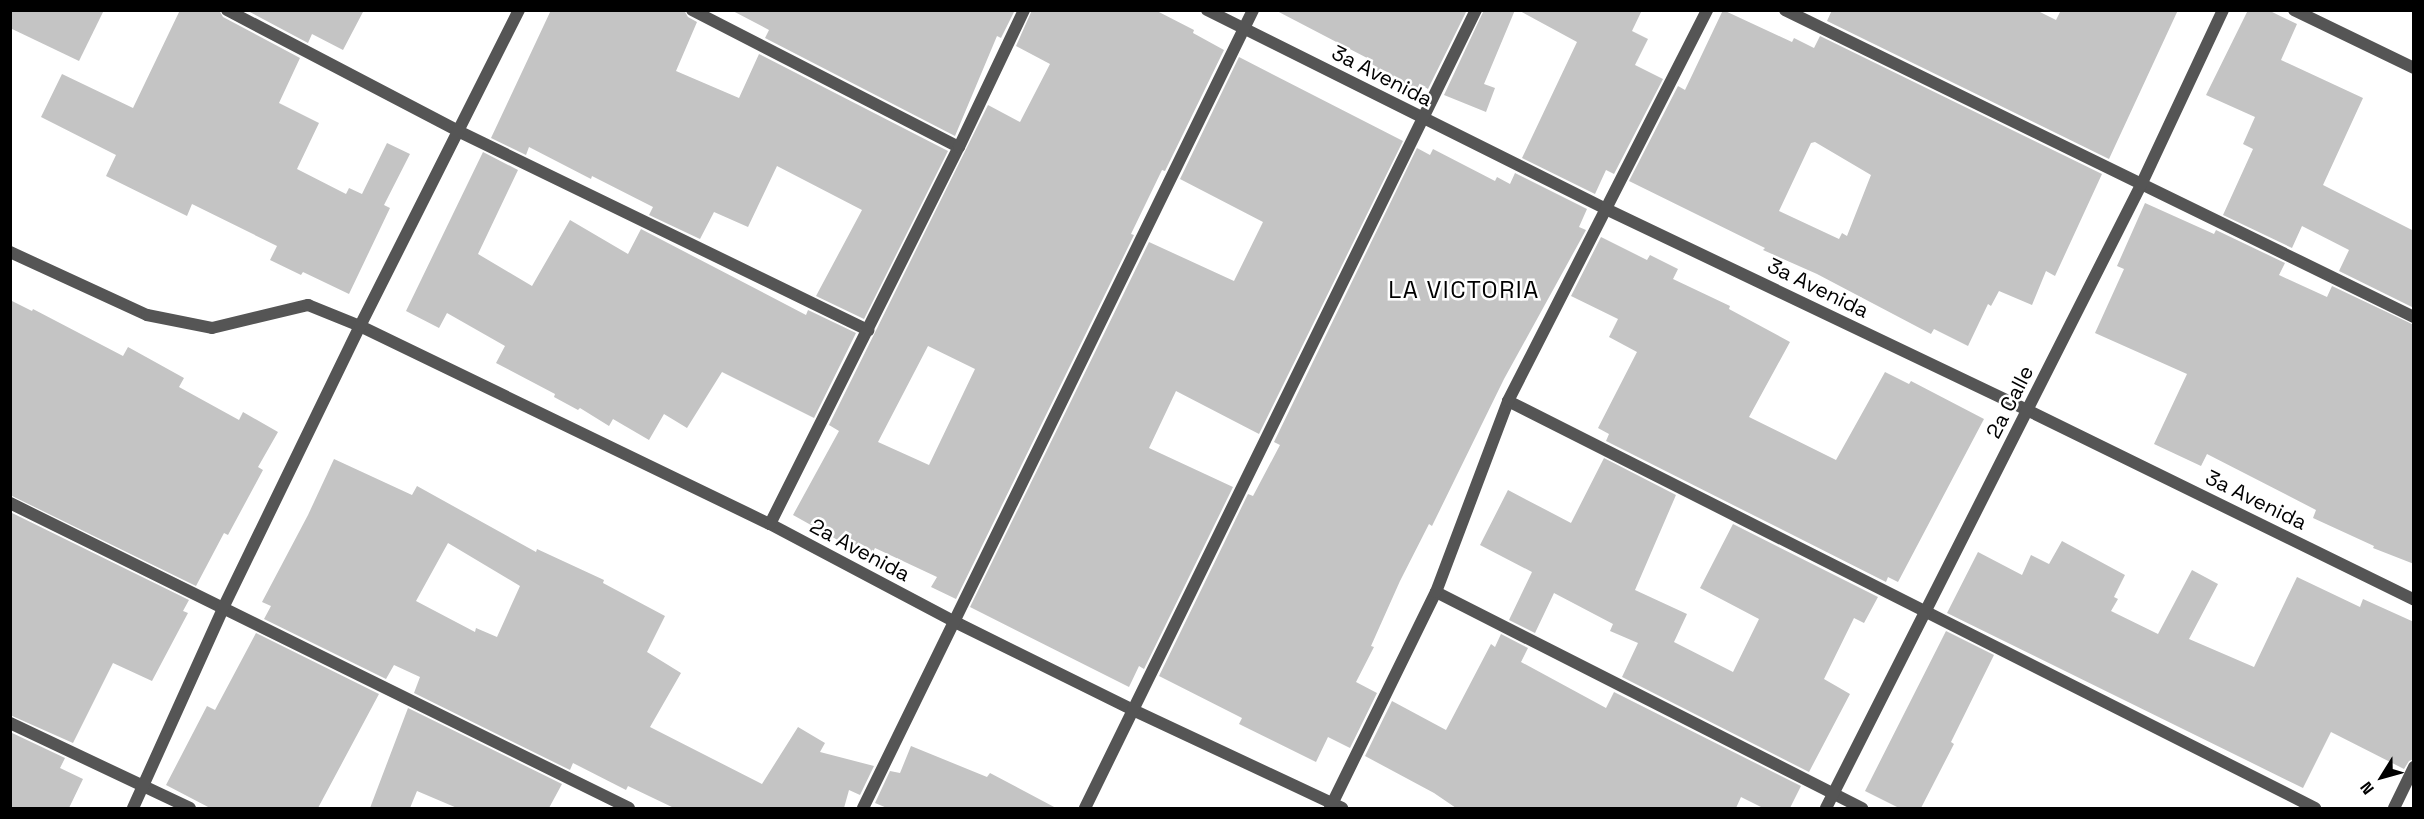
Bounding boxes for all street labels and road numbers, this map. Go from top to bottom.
street label: 3a Avenida [1327,40,1437,112]
street label: 3a Avenida [1763,253,1873,323]
street label: 2a Calle [1981,361,2039,443]
street label: 3a Avenida [2201,465,2311,535]
street label: 2a Avenida [806,513,914,587]

